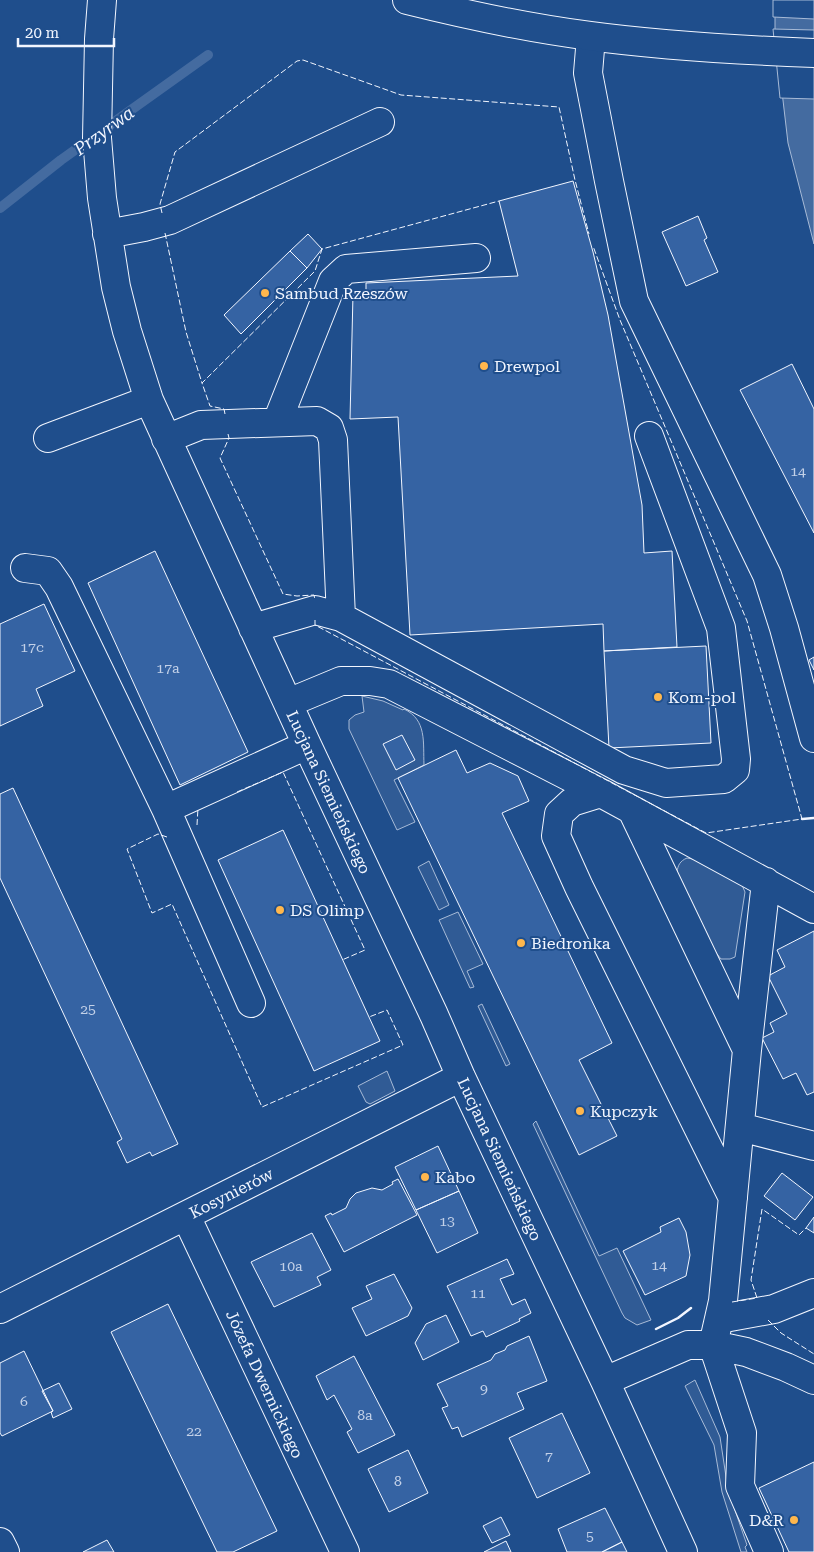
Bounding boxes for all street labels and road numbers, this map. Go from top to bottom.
street label: Lucjana Siemieńskiego [282,708,375,877]
street label: Lucjana Siemieńskiego [453,1075,546,1244]
street label: Kosynierów [186,1164,277,1223]
street label: Józefa Dwernickiego [222,1307,307,1461]

